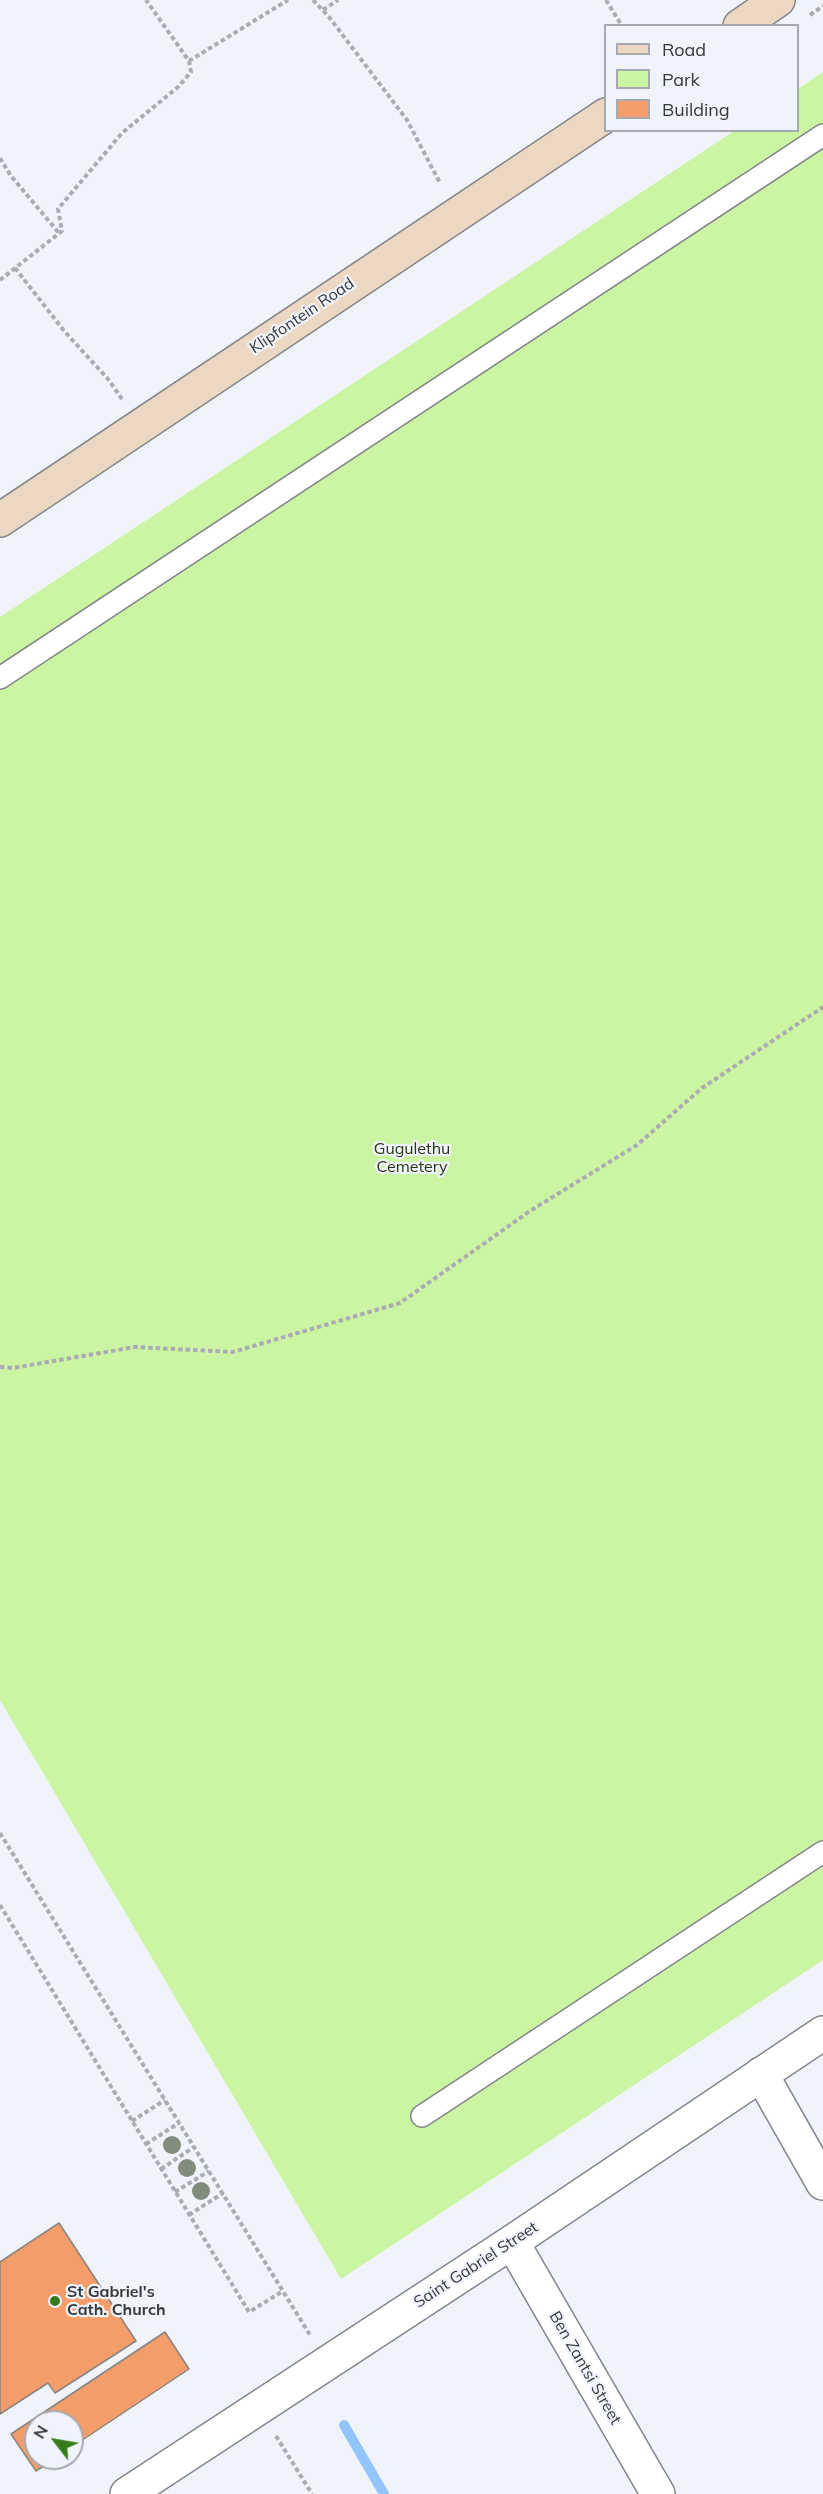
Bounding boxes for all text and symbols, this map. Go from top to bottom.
legend [604,24,799,132]
text: Road [662,38,706,61]
text: Park [662,68,700,91]
text: Building [662,98,730,121]
street label: Klipfontein Road [246,274,358,358]
park label: Gugulethu Cemetery [374,1139,450,1177]
street label: Saint Gabriel Street [410,2218,542,2312]
place label: St Gabriel's Cath. Church [67,2282,166,2320]
marker: St Gabriel's Cath. Church [48,2294,62,2308]
street label: Ben Zantsi Street [545,2308,625,2428]
north arrow [24,2410,84,2470]
text: N [29,2421,52,2442]

